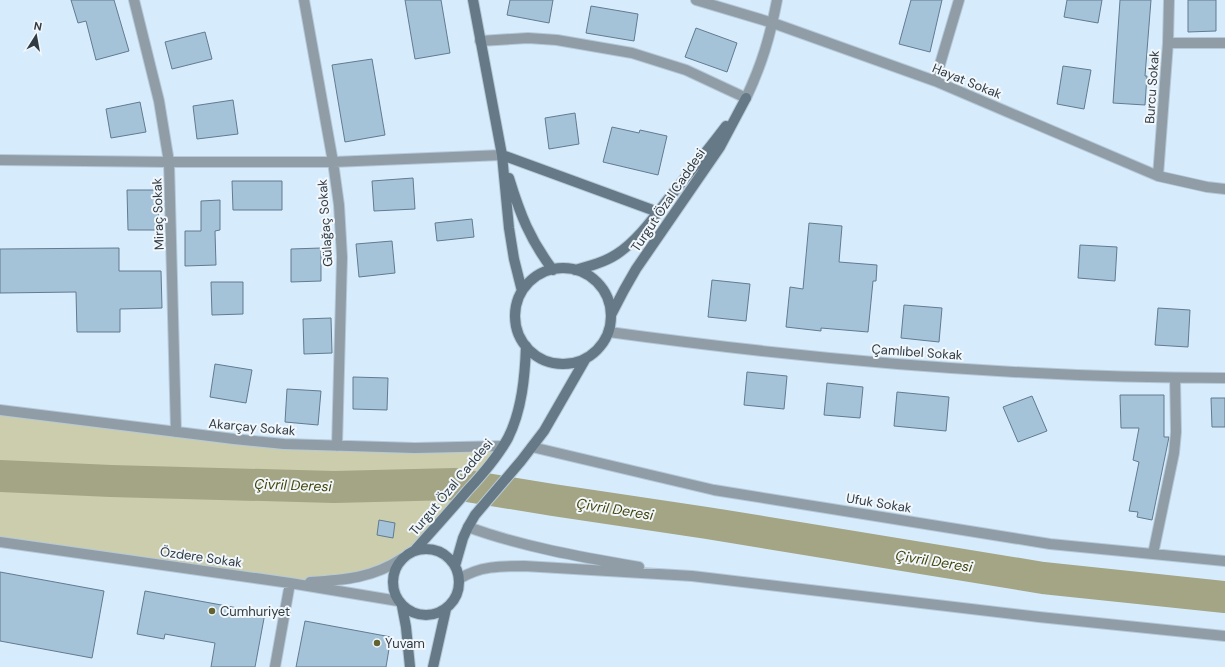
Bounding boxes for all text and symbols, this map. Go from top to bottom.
north arrow [16,16,56,56]
text: N [33,19,43,34]
street label: Burcu Sokak [1141,49,1163,124]
street label: Hayat Sokak [930,59,1005,103]
street label: Turgut Özal Caddesi [627,145,709,255]
street label: Miraç Sokak [148,177,168,250]
street label: Gülağaç Sokak [313,178,337,267]
street label: Çamlıbel Sokak [871,340,963,364]
street label: Akarçay Sokak [208,415,297,439]
street label: Turgut Özal Caddesi [406,435,496,539]
water label: Çivril Deresi [254,475,333,495]
street label: Ufuk Sokak [845,489,913,517]
water label: Çivril Deresi [575,494,655,524]
street label: Özdere Sokak [159,543,243,571]
water label: Çivril Deresi [894,546,974,576]
place label: Cumhuriyet [220,603,290,620]
marker: Cumhuriyet [207,606,217,616]
place label: Yuvam [385,635,425,652]
marker: Yuvam [372,638,382,648]

